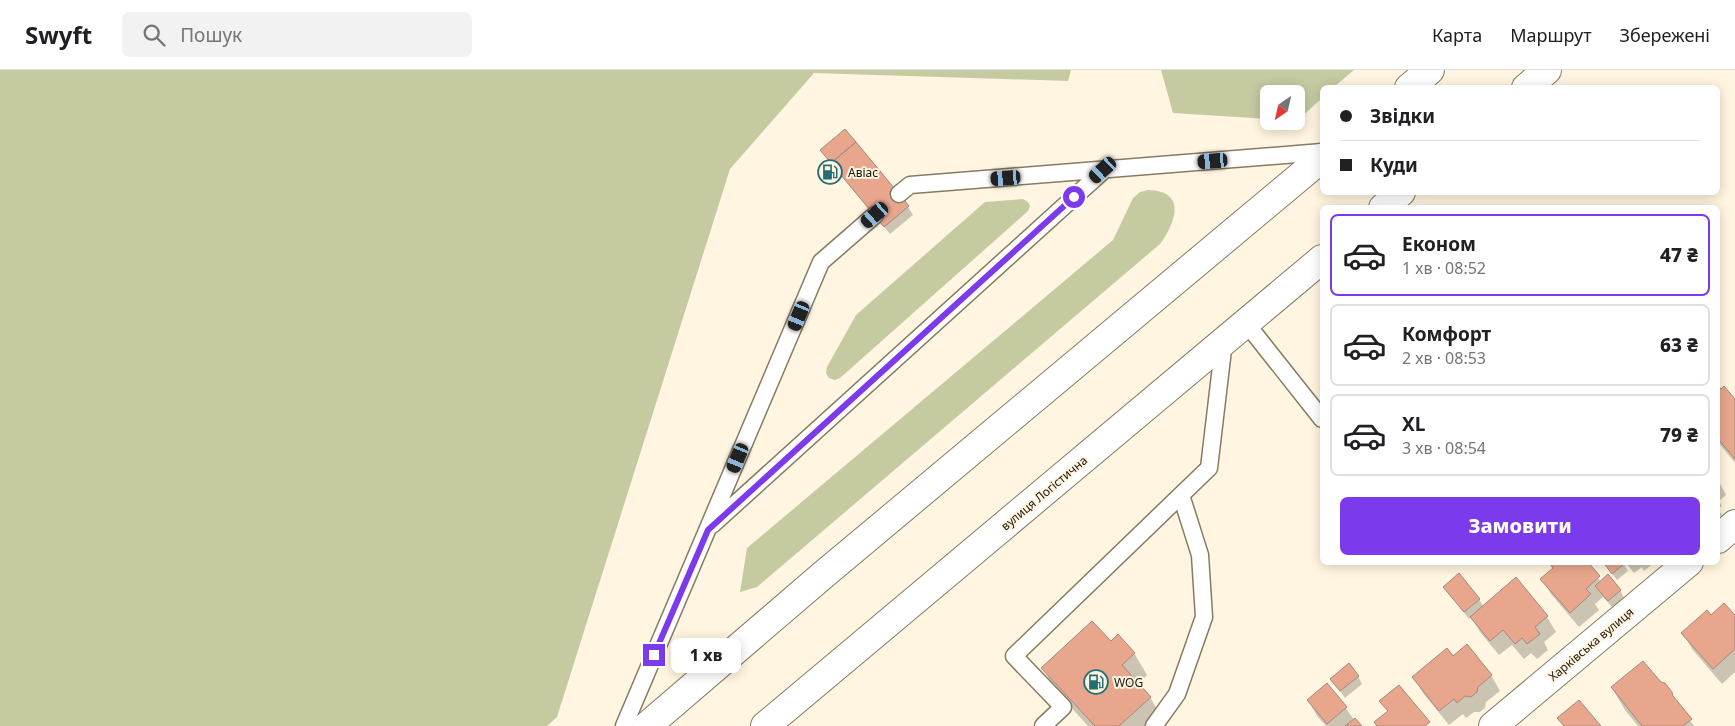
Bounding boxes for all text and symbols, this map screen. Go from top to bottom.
search box [122,12,472,57]
text: Swyft [25,18,92,51]
icon: search [140,21,168,49]
text: Пошук [180,22,242,48]
text: Карта [1432,23,1482,47]
text: Маршрут [1510,23,1592,47]
text: Збережені [1620,23,1710,47]
north arrow [1260,85,1305,130]
map controls [1260,85,1305,130]
text: Звідки [1370,103,1435,129]
car [1197,152,1228,170]
text: Куди [1370,152,1418,178]
car [1086,154,1119,186]
fuel station icon: Авіас [817,159,843,185]
place label: Авіас [848,164,878,181]
car [990,169,1021,187]
route start [1063,186,1085,208]
car [858,199,891,231]
text: Економ [1402,231,1476,257]
icon: car [1342,233,1387,278]
text: 47 ₴ [1660,242,1698,268]
text: 1 хв · 08:52 [1402,257,1486,279]
car [786,299,811,333]
text: Комфорт [1402,321,1491,347]
icon: car [1342,323,1387,368]
text: 63 ₴ [1660,332,1698,358]
text: 2 хв · 08:53 [1402,347,1486,369]
text: XL [1402,411,1425,437]
icon: car [1342,413,1387,458]
text: 79 ₴ [1660,422,1698,448]
text: 3 хв · 08:54 [1402,437,1486,459]
car [725,441,750,475]
street label: вулиця Логістична [997,452,1091,534]
button: Замовити [1340,497,1700,555]
street label: Харківська вулиця [1545,603,1637,685]
callout: 1 хв [672,638,742,672]
route end [643,644,665,666]
text: 1 хв [690,644,722,666]
fuel station icon: WOG [1083,669,1109,695]
place label: WOG [1114,674,1143,691]

